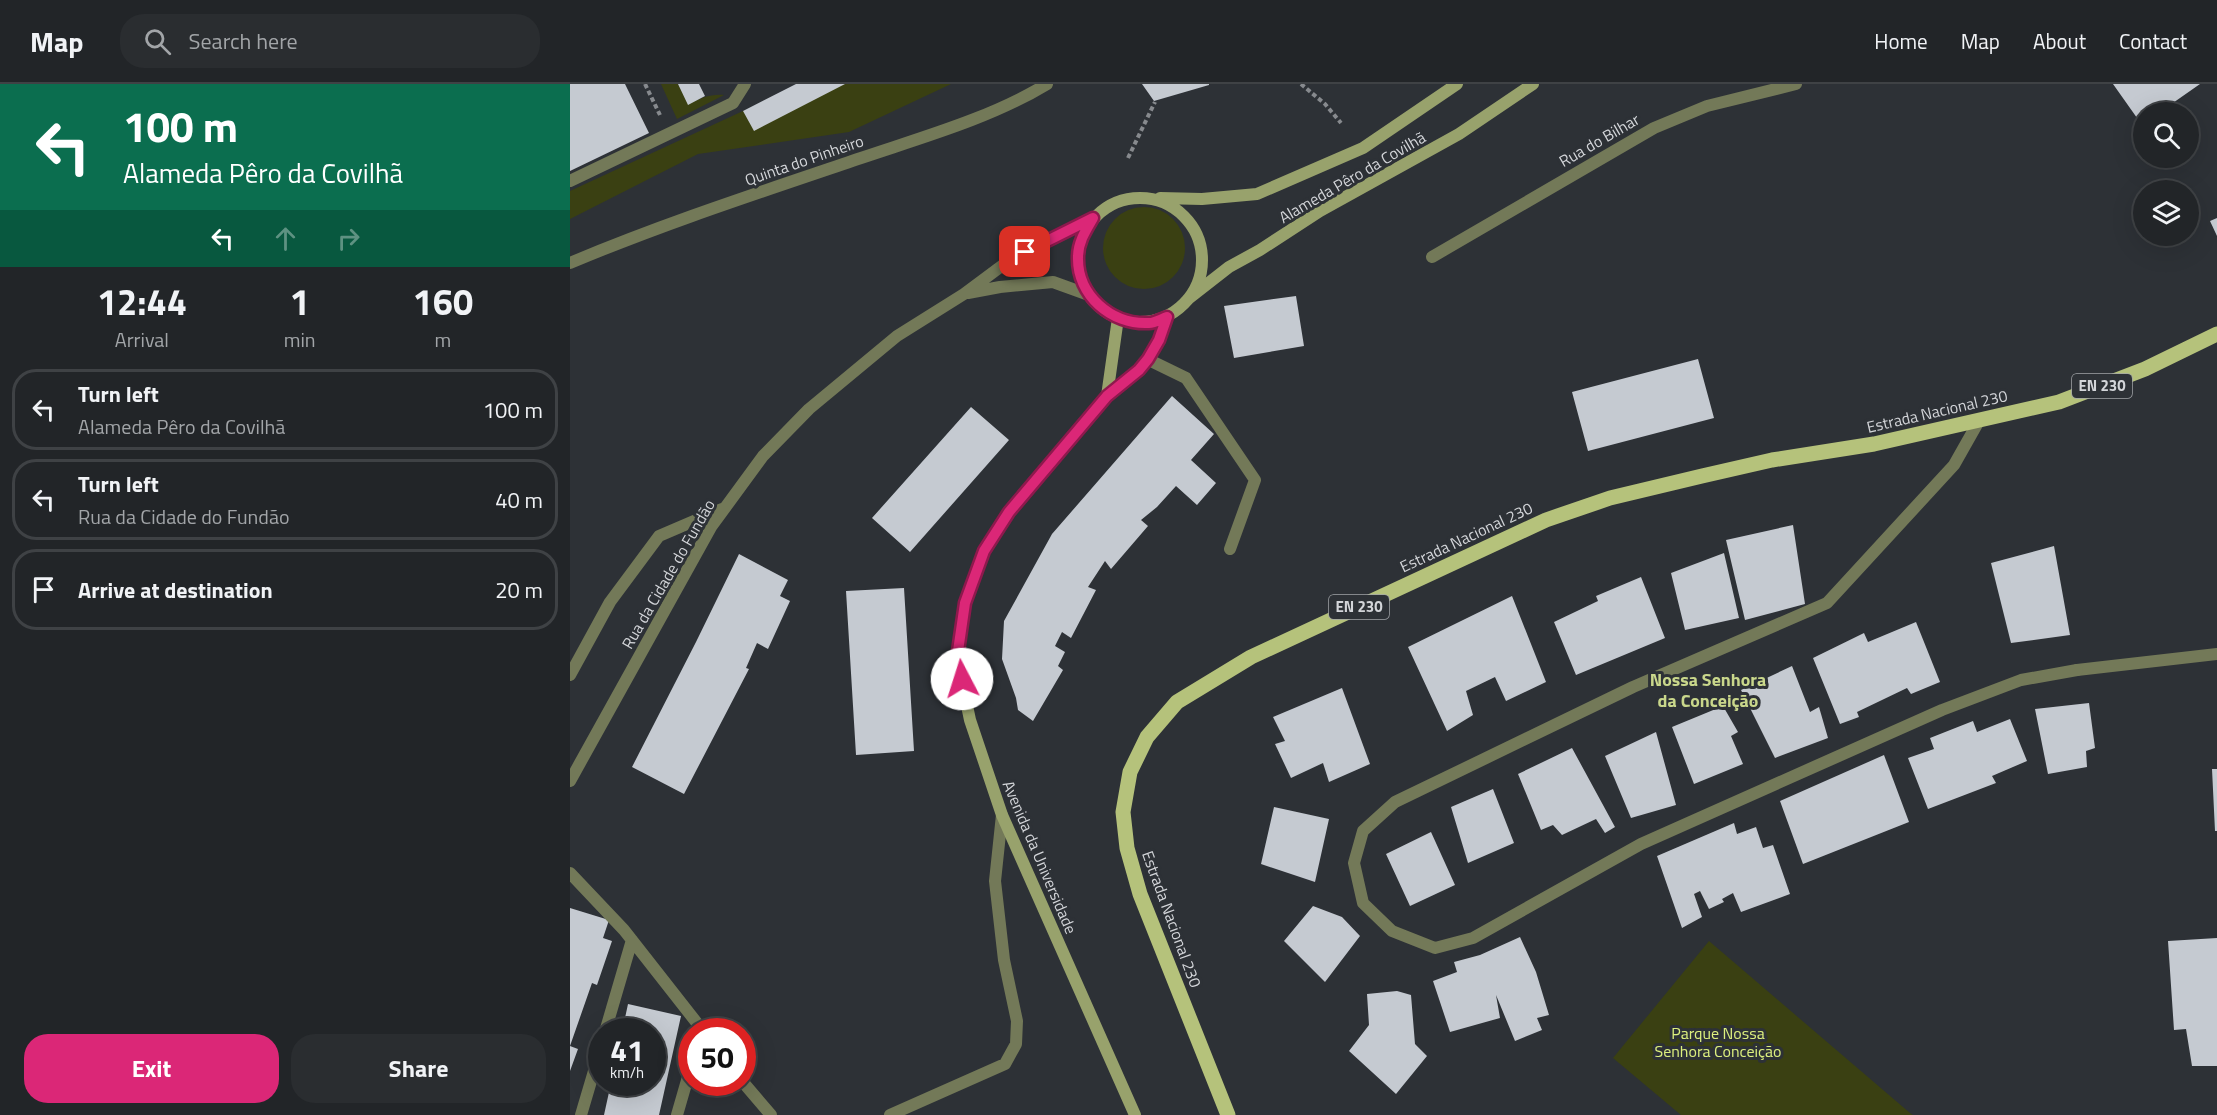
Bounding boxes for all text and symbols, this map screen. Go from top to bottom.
search box [120,14,540,68]
text: Map [30,20,84,63]
text: Search here [189,24,298,58]
icon: search [141,25,174,58]
text: Home [1874,25,1928,57]
text: Map [1961,25,2000,57]
text: About [2033,25,2086,57]
text: Contact [2119,25,2187,57]
text: 100 m [123,94,238,158]
map controls [2133,102,2199,246]
button: search [2133,102,2199,168]
street label: Rua do Bilhar [1554,107,1644,173]
icon: left [24,108,102,186]
street label: Alameda Pêro da Covilhã [1274,125,1430,229]
street label: Quinta do Pinheiro [741,128,867,192]
text: Alameda Pêro da Covilhã [123,152,403,193]
button: layers [2133,180,2199,246]
icon: left [206,222,239,255]
icon: ahead [269,222,302,255]
icon: right [332,222,365,255]
pin [999,226,1050,277]
icon: arrive [1008,235,1041,268]
text: 12:44 [97,274,187,329]
text: 1 [290,274,310,329]
text: 160 [413,274,473,329]
text: Arrival [115,324,169,355]
text: min [284,324,316,355]
text: m [434,324,451,355]
road number: EN 230 [2072,374,2132,398]
text: Turn left [78,377,159,411]
street label: Estrada Nacional 230 [1864,383,2010,439]
icon: left [27,393,60,426]
text: 100 m [483,393,543,427]
text: Alameda Pêro da Covilhã [78,411,285,442]
text: Turn left [78,467,159,501]
icon: left [27,483,60,516]
text: 40 m [495,483,543,517]
street label: Rua da Cidade do Fundão [615,495,721,653]
street label: Estrada Nacional 230 [1396,496,1536,578]
text: Rua da Cidade do Fundão [78,501,289,532]
icon: arrive [27,573,60,606]
text: Arrive at destination [78,573,273,607]
text: 20 m [495,573,543,607]
road number: EN 230 [1329,595,1389,619]
position arrow [930,647,994,711]
district label: Nossa Senhora da Conceição [1650,666,1766,714]
street label: Avenida da Universidade [997,777,1083,937]
street label: Estrada Nacional 230 [1136,847,1208,991]
speed limit sign: 50 [678,1018,756,1096]
park label: Parque Nossa Senhora Conceição [1655,1021,1781,1063]
text: 41 [610,1027,644,1073]
button: Exit [24,1034,279,1103]
button: Share [291,1034,546,1103]
text: km/h [610,1061,644,1084]

